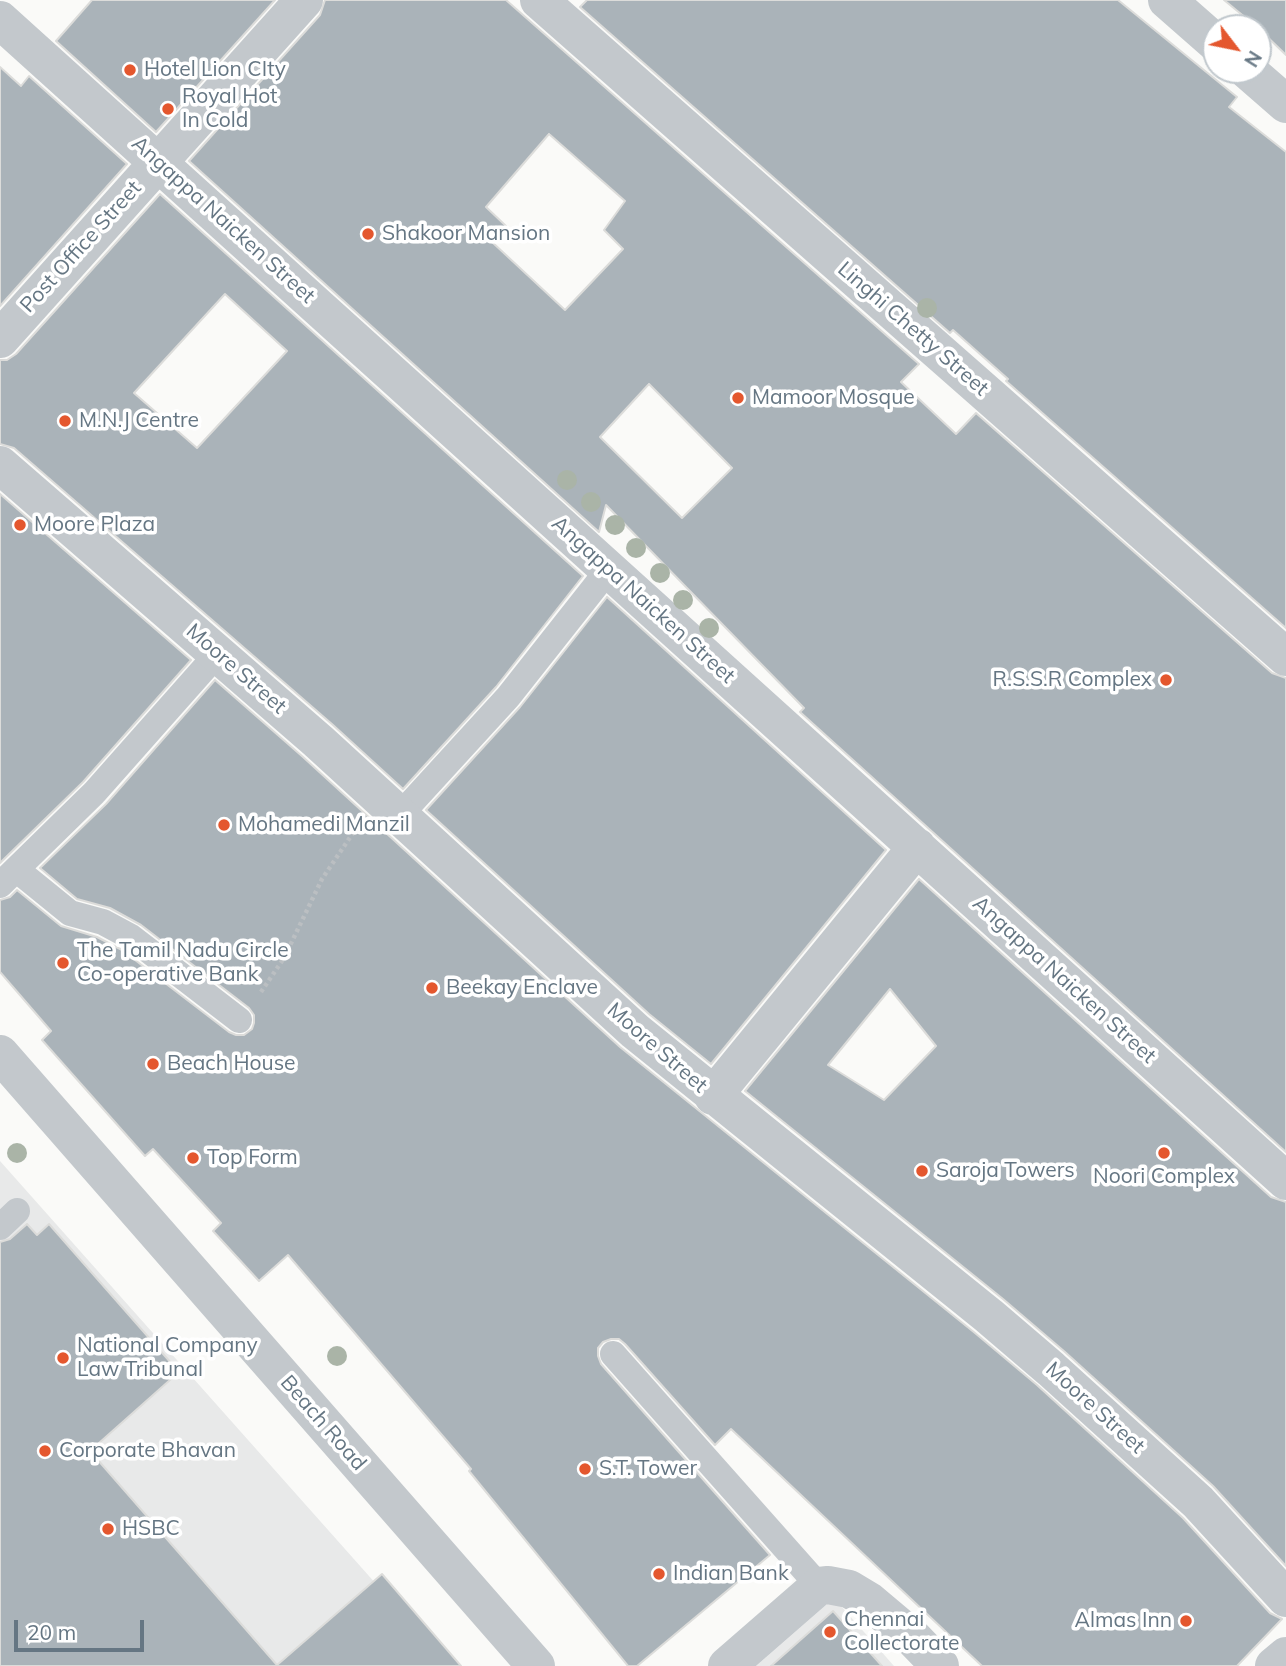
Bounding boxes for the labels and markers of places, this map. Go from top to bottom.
place label: Hotel Lion CIty [144,57,286,83]
marker: Hotel Lion CIty [122,62,138,78]
place label: Royal Hot In Cold [182,84,277,134]
marker: Royal Hot In Cold [160,101,176,117]
place label: Shakoor Mansion [382,221,550,247]
marker: Shakoor Mansion [360,226,376,242]
place label: Mamoor Mosque [752,385,915,411]
marker: Mamoor Mosque [730,390,746,406]
place label: M.N.J Centre [79,408,199,434]
marker: M.N.J Centre [57,413,73,429]
place label: Moore Plaza [34,512,155,538]
marker: Moore Plaza [12,517,28,533]
place label: R.S.S.R Complex [993,667,1152,693]
marker: R.S.S.R Complex [1158,672,1174,688]
place label: Mohamedi Manzil [238,812,410,838]
marker: Mohamedi Manzil [216,817,232,833]
place label: The Tamil Nadu Circle Co-operative Bank [77,938,289,988]
marker: The Tamil Nadu Circle Co-operative Bank [55,955,71,971]
place label: Beekay Enclave [446,975,598,1001]
marker: Beekay Enclave [424,980,440,996]
place label: Beach House [167,1051,296,1077]
marker: Beach House [145,1056,161,1072]
place label: Top Form [207,1145,298,1171]
marker: Noori Complex [1156,1145,1172,1161]
marker: Top Form [185,1150,201,1166]
place label: Saroja Towers [936,1158,1075,1184]
marker: Saroja Towers [914,1163,930,1179]
place label: Noori Complex [1093,1164,1235,1190]
place label: National Company Law Tribunal [77,1333,258,1383]
marker: National Company Law Tribunal [55,1350,71,1366]
place label: Corporate Bhavan [59,1438,236,1464]
marker: Corporate Bhavan [37,1443,53,1459]
place label: S.T. Tower [599,1456,697,1482]
marker: S.T. Tower [577,1461,593,1477]
place label: HSBC [122,1516,180,1542]
marker: HSBC [100,1521,116,1537]
place label: Indian Bank [673,1561,789,1587]
marker: Indian Bank [651,1566,667,1582]
place label: Chennai Collectorate [844,1607,959,1657]
place label: Almas Inn [1075,1608,1172,1634]
marker: Almas Inn [1178,1613,1194,1629]
marker: Chennai Collectorate [822,1624,838,1640]

